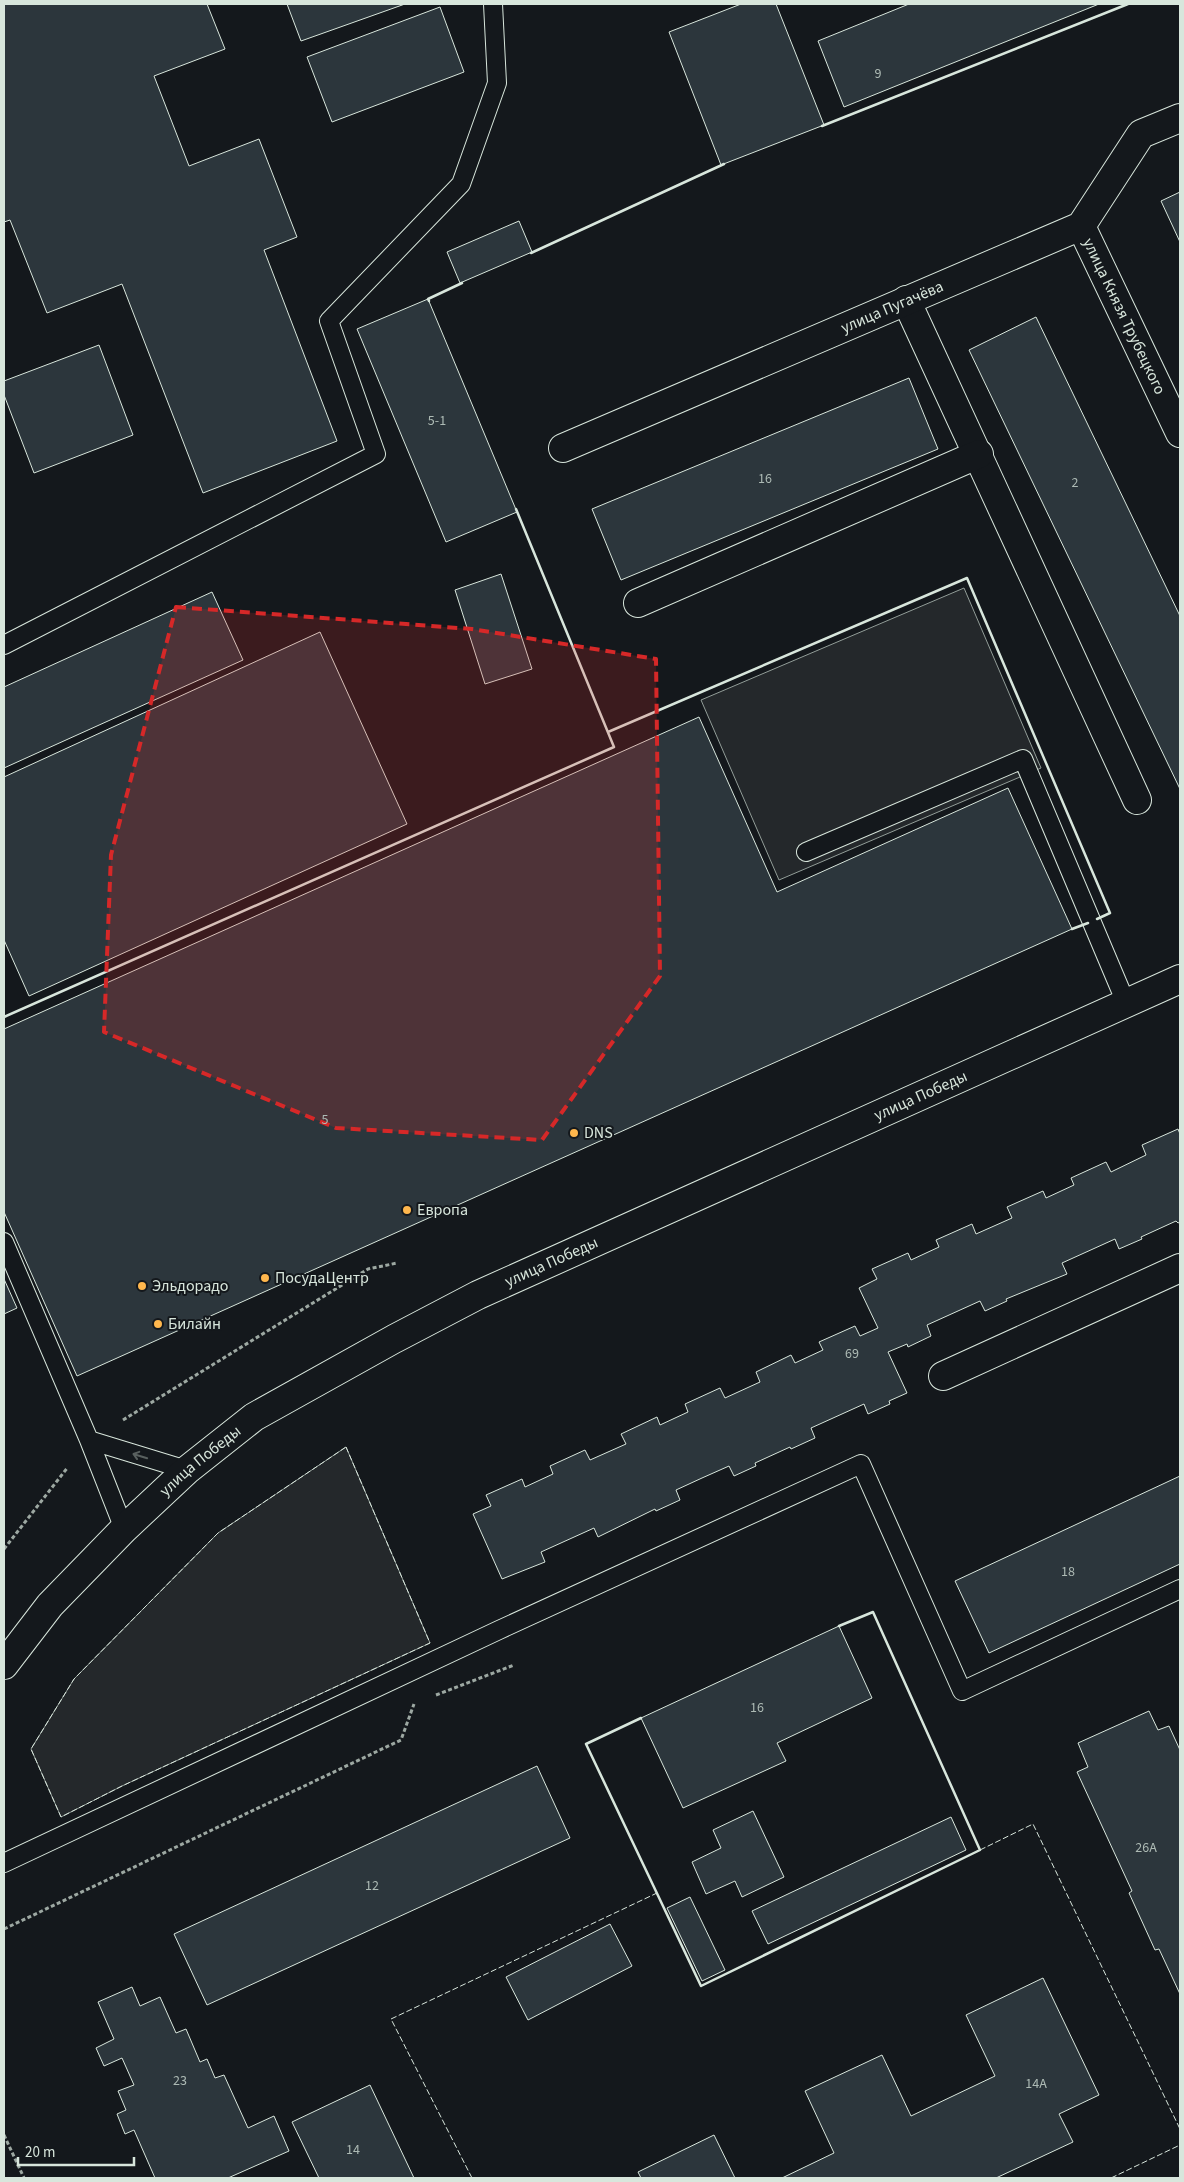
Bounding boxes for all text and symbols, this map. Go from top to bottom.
house number: 9 [875,64,882,84]
street label: улица Князя Трубецкого [1077,234,1171,398]
street label: улица Пугачёва [837,275,947,339]
house number: 5-1 [428,411,446,431]
house number: 16 [758,469,772,489]
house number: 2 [1072,473,1079,493]
street label: улица Победы [871,1065,971,1126]
house number: 5 [322,1110,329,1130]
place label: DNS [584,1122,613,1144]
marker: DNS [568,1127,580,1139]
place label: Европа [417,1199,468,1221]
marker: Европа [401,1204,413,1216]
street label: улица Победы [501,1231,602,1293]
place label: ПосудаЦентр [275,1267,369,1289]
marker: ПосудаЦентр [259,1272,271,1284]
place label: Эльдорадо [152,1275,229,1297]
marker: Эльдорадо [136,1280,148,1292]
place label: Билайн [168,1313,221,1335]
marker: Билайн [152,1318,164,1330]
house number: 69 [845,1344,859,1364]
street label: улица Победы [155,1420,246,1501]
one-way arrow [133,1450,149,1460]
house number: 18 [1061,1562,1075,1582]
house number: 16 [750,1698,764,1718]
house number: 26А [1135,1838,1157,1858]
house number: 12 [365,1876,379,1896]
house number: 23 [173,2071,187,2091]
house number: 14А [1025,2074,1047,2094]
scale bar [18,2134,134,2166]
house number: 14 [346,2140,360,2160]
text: 20 m [25,2142,55,2163]

